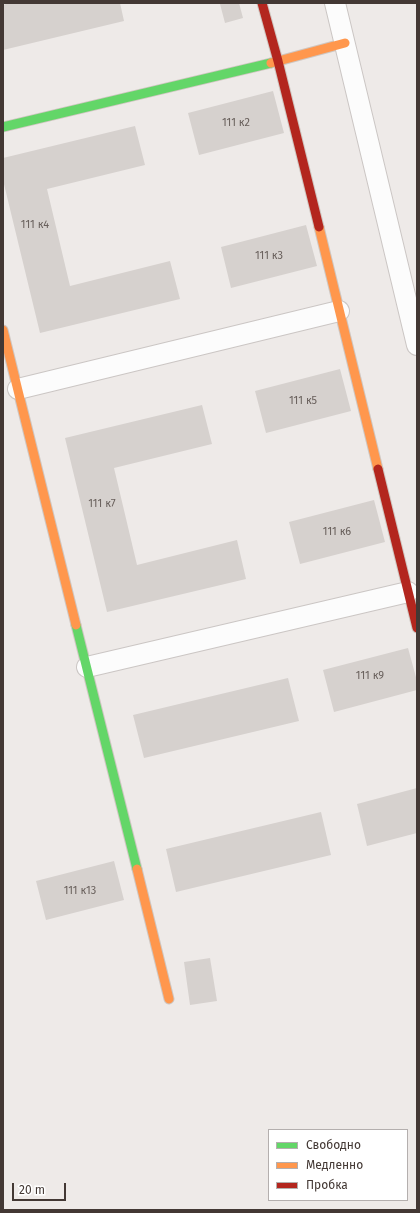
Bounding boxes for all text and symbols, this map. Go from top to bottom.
house number: 111 к2 [222,116,250,130]
house number: 111 к4 [21,218,49,232]
house number: 111 к3 [255,249,283,263]
house number: 111 к5 [289,394,317,408]
house number: 111 к7 [88,497,116,511]
house number: 111 к6 [323,525,351,539]
house number: 111 к9 [356,669,384,683]
house number: 111 к13 [64,884,96,898]
legend [268,1129,408,1201]
text: Свободно [306,1138,361,1152]
text: Медленно [306,1158,363,1172]
scale bar [14,1175,68,1201]
text: Пробка [306,1178,348,1192]
text: 20 m [19,1183,45,1197]

